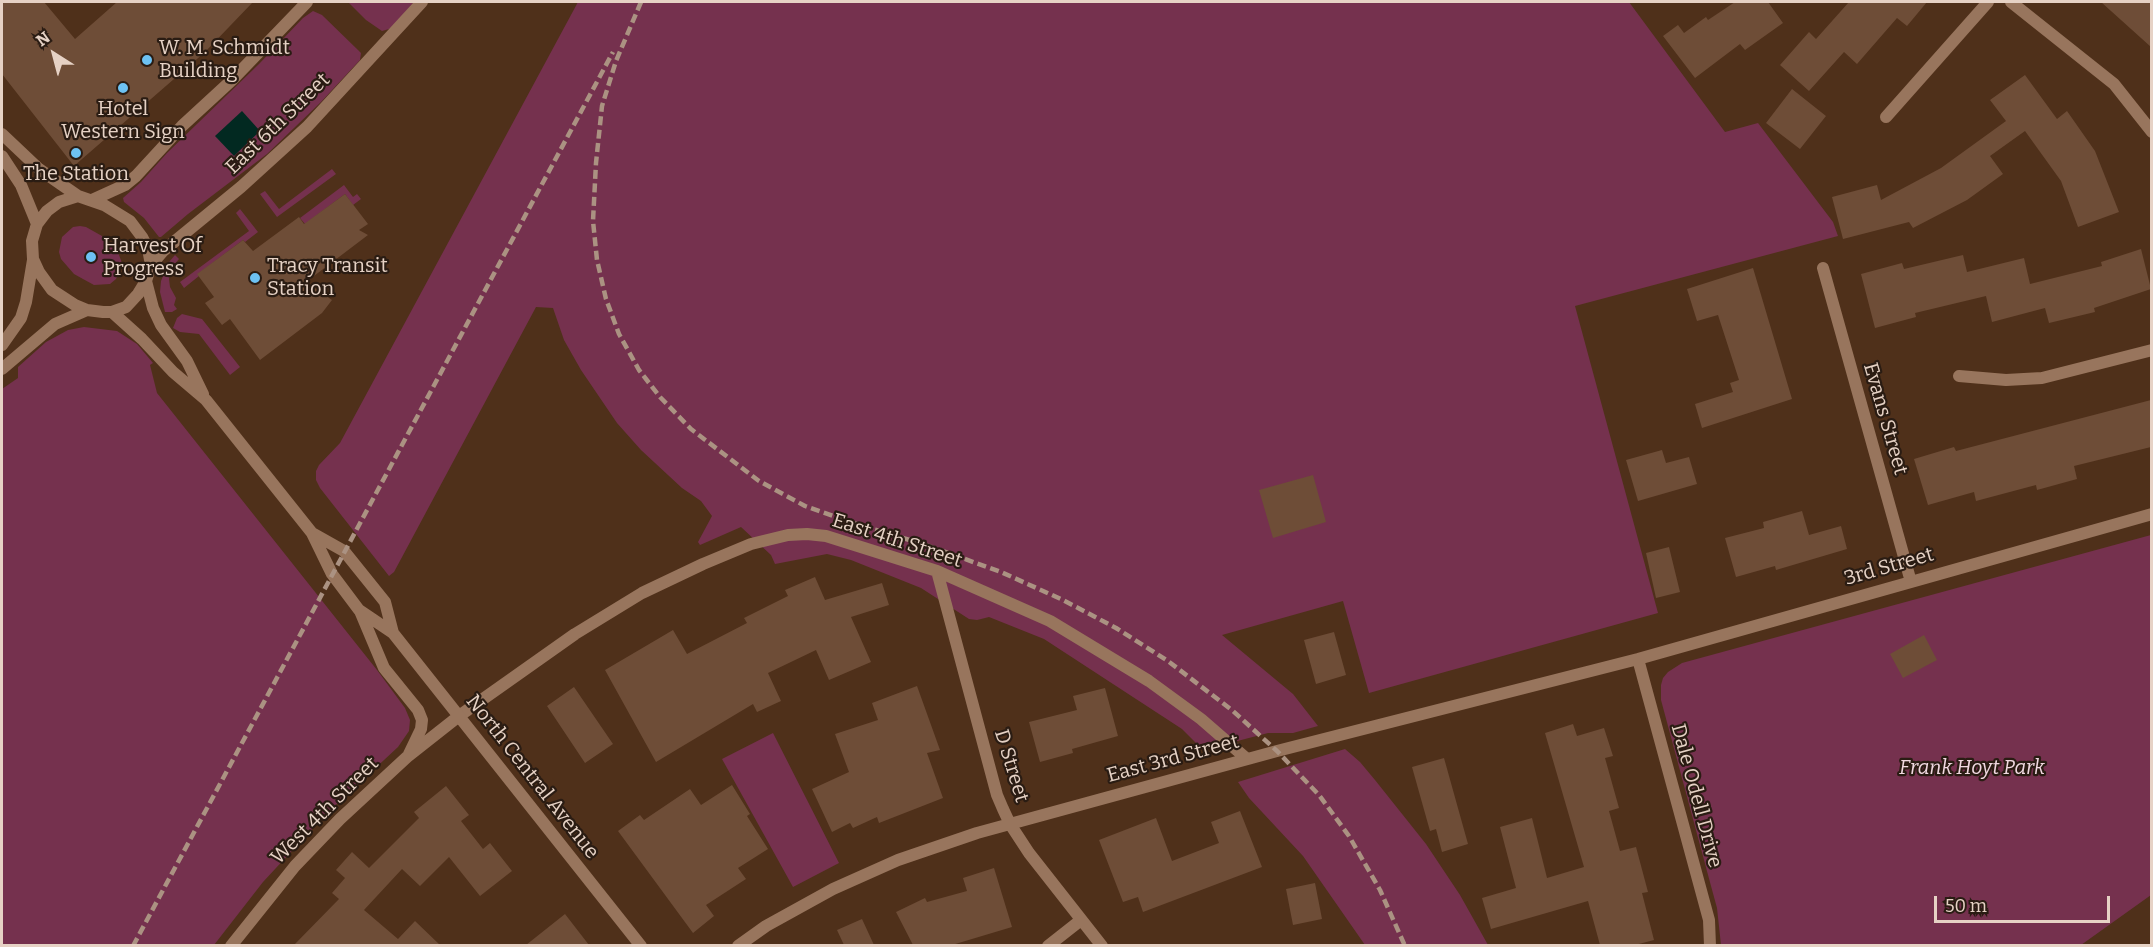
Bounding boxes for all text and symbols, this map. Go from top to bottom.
north arrow [24,24,84,84]
text: N [33,28,54,50]
place label: W. M. Schmidt Building [159,36,290,83]
marker: W. M. Schmidt Building [140,53,154,67]
street label: East 6th Street [221,68,335,180]
marker: Hotel Western Sign [116,81,130,95]
place label: Hotel Western Sign [61,97,185,144]
marker: The Station [69,146,83,160]
place label: The Station [23,162,129,186]
place label: Harvest Of Progress [103,234,202,281]
marker: Harvest Of Progress [84,250,98,264]
place label: Tracy Transit Station [267,254,388,301]
marker: Tracy Transit Station [248,271,262,285]
street label: Evans Street [1858,360,1912,478]
street label: East 4th Street [829,509,965,573]
street label: 3rd Street [1842,543,1936,591]
street label: North Central Avenue [460,690,604,864]
street label: Dale Odell Drive [1665,721,1727,871]
street label: D Street [989,727,1033,805]
street label: East 3rd Street [1104,730,1242,788]
street label: West 4th Street [266,752,384,870]
park label: Frank Hoyt Park [1899,756,2045,780]
scale bar [1937,884,2112,922]
text: 50 m [1945,895,1987,917]

